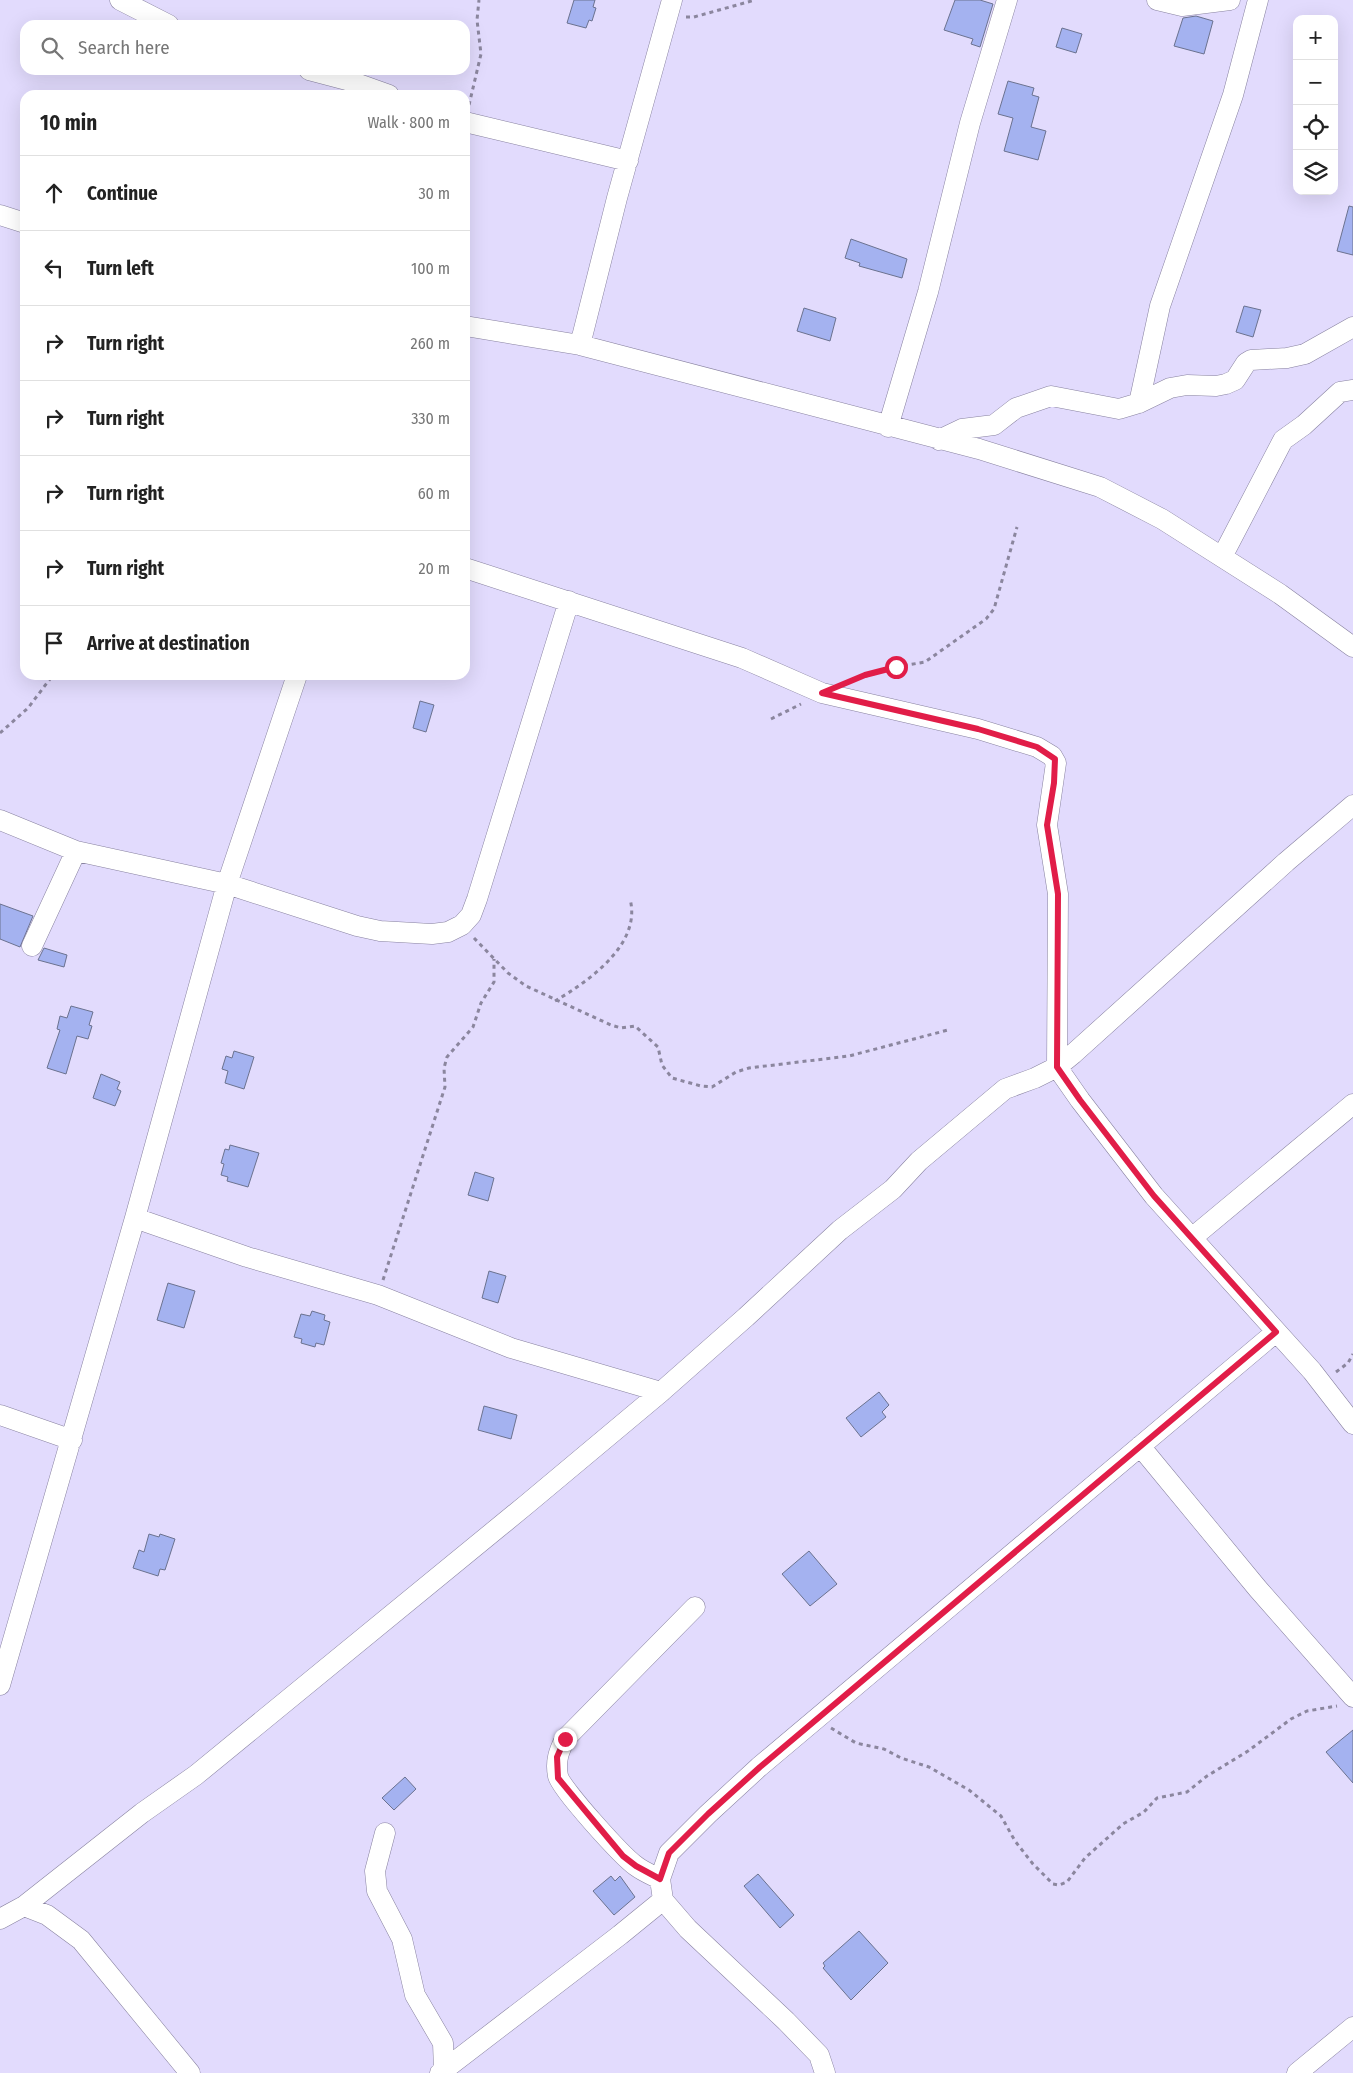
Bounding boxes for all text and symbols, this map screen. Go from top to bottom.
map controls [1293,15,1338,195]
button: + [1293,15,1338,60]
search box [20,20,470,75]
icon: search [38,34,66,62]
text: Search here [78,36,170,59]
button: − [1293,60,1338,105]
button: locate [1293,105,1338,150]
text: 10 min [40,110,97,136]
text: Walk · 800 m [367,113,450,132]
button: layers [1293,150,1338,195]
icon: ahead [40,179,68,207]
text: Continue [87,182,158,205]
text: 30 m [418,184,450,203]
icon: left [40,254,68,282]
text: Turn left [87,257,154,280]
text: 100 m [411,259,450,278]
icon: right [40,329,68,357]
text: Turn right [87,332,164,355]
text: 260 m [411,334,450,353]
icon: right [40,404,68,432]
text: Turn right [87,407,164,430]
text: 330 m [411,409,450,428]
icon: right [40,479,68,507]
text: Turn right [87,482,164,505]
text: 60 m [418,484,450,503]
icon: right [40,554,68,582]
text: Turn right [87,557,164,580]
text: 20 m [419,559,450,578]
icon: arrive [40,629,68,657]
text: Arrive at destination [87,632,250,655]
route start [885,656,908,679]
route end [554,1728,577,1751]

